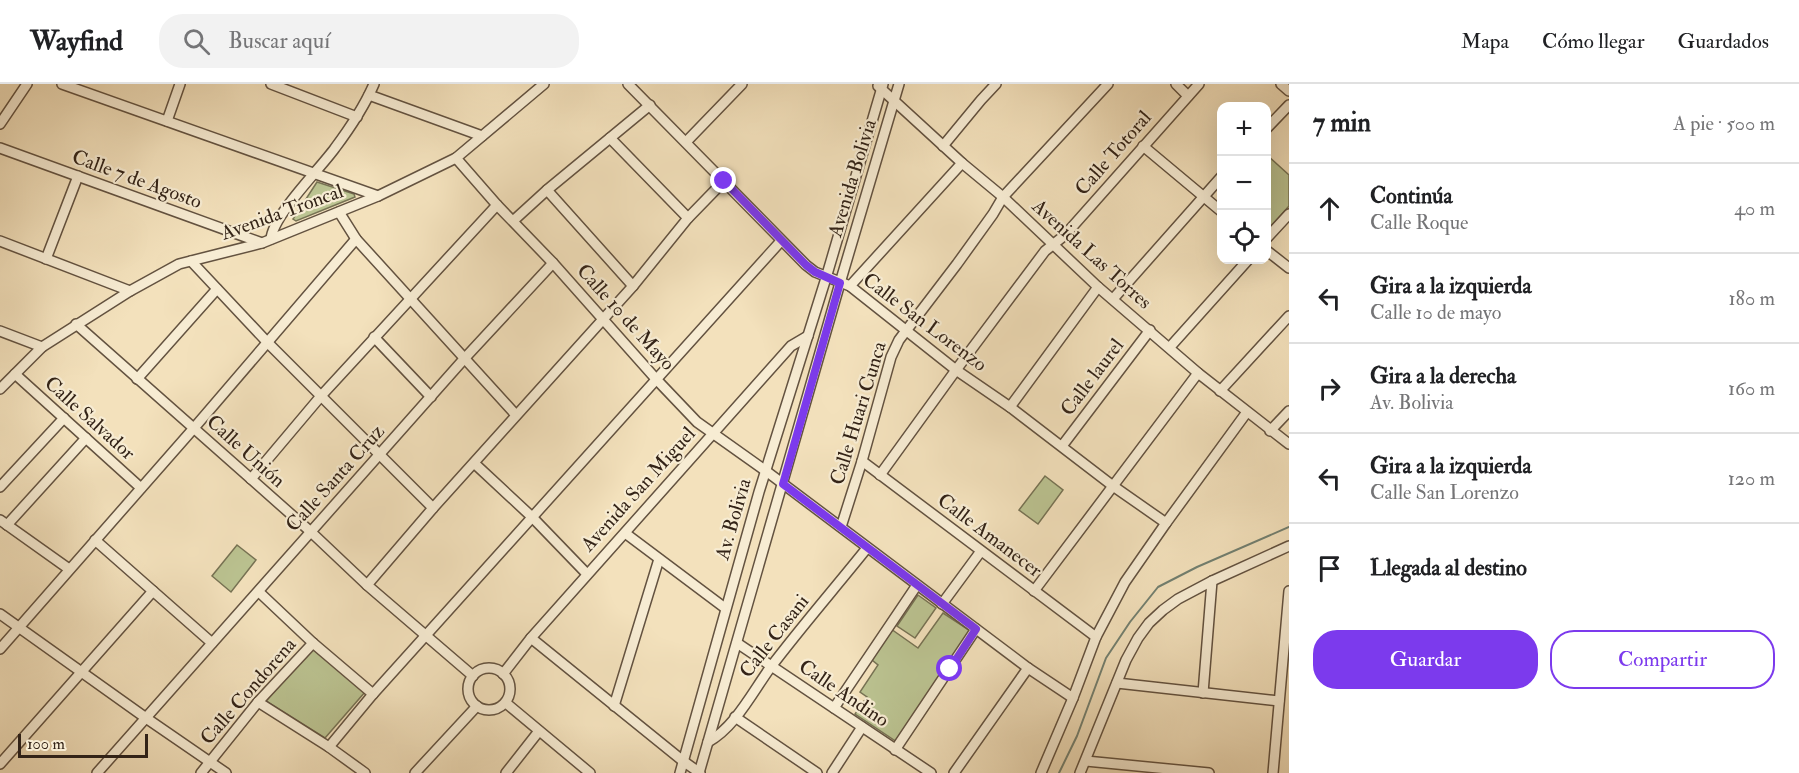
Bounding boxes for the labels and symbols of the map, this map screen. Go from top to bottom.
street label: Calle Totoral [1069,105,1157,201]
street label: Avenida Bolivia [822,115,882,241]
street label: Calle 7 de Agosto [69,144,205,214]
route end [710,167,736,193]
street label: Avenida Troncal [217,178,347,246]
street label: Avenida Las Torres [1026,193,1157,314]
street label: Calle 10 de Mayo [572,258,680,376]
street label: Calle San Lorenzo [858,267,992,377]
street label: Calle laurel [1055,333,1129,421]
street label: Calle Huari Cunca [824,338,892,488]
street label: Calle Salvador [39,371,141,466]
street label: Calle Unión [201,409,291,493]
street label: Calle Santa Cruz [280,419,390,537]
street label: Avenida San Miguel [575,421,701,557]
street label: Av. Bolivia [709,475,757,564]
street label: Calle Amanecer [933,488,1048,583]
street label: Calle Casani [734,589,814,683]
street label: Calle Condorena [195,632,302,750]
street label: Calle Andino [794,654,894,732]
route start [936,655,962,681]
scale bar [18,731,148,758]

